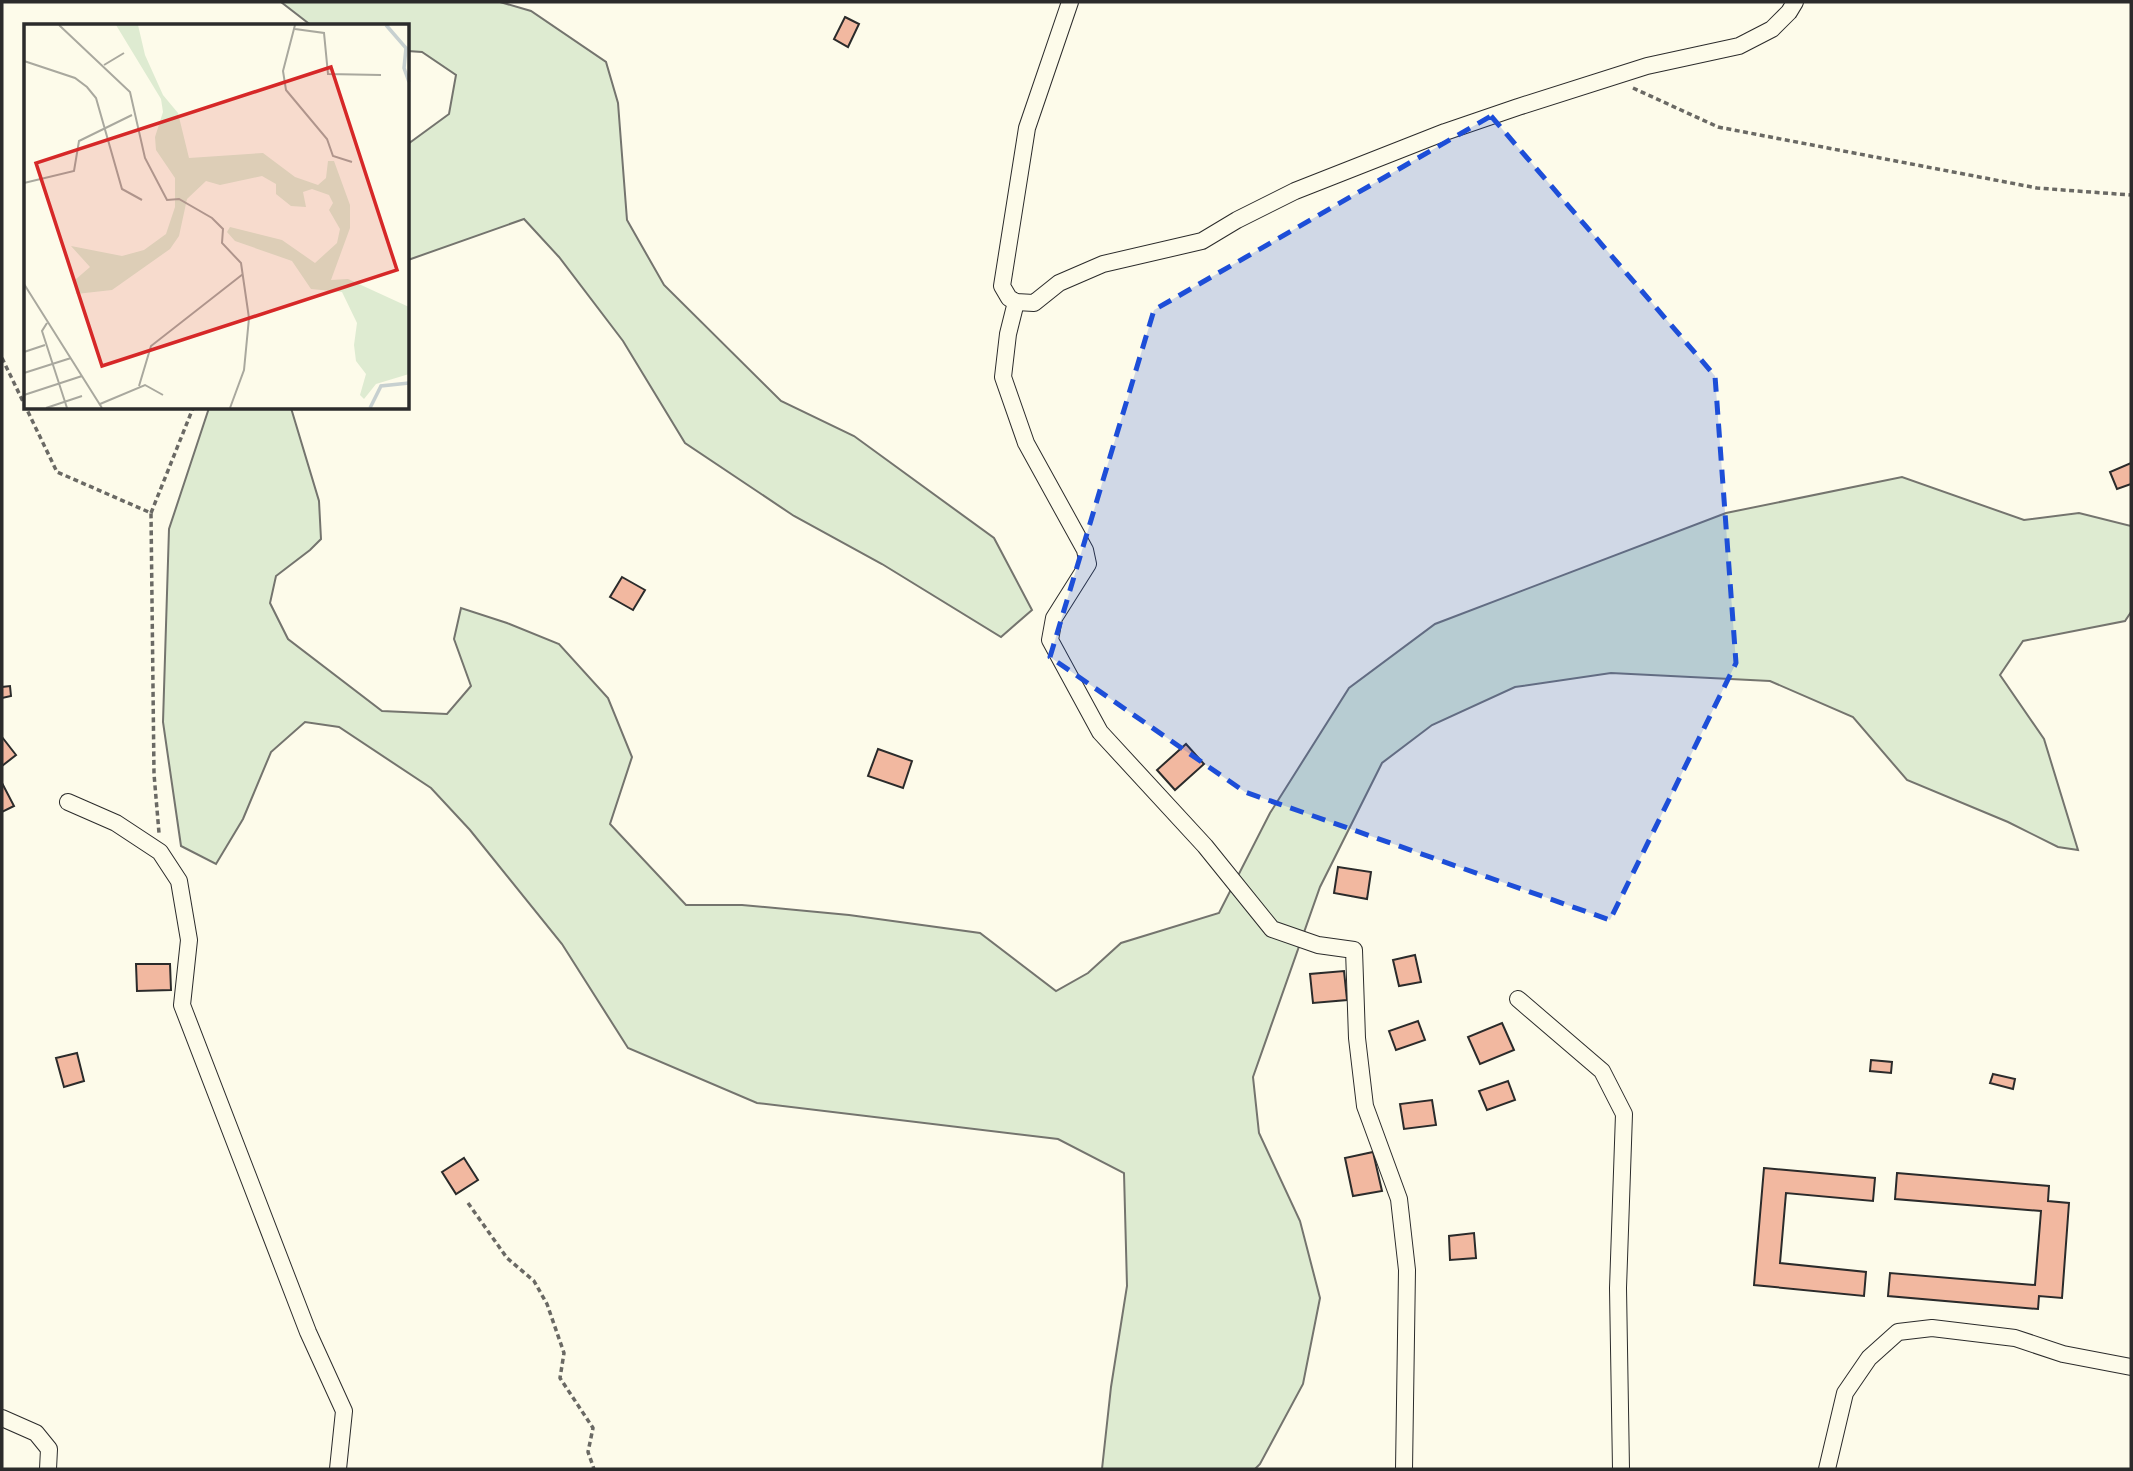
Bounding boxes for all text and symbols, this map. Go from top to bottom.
inset map [24,24,410,410]

